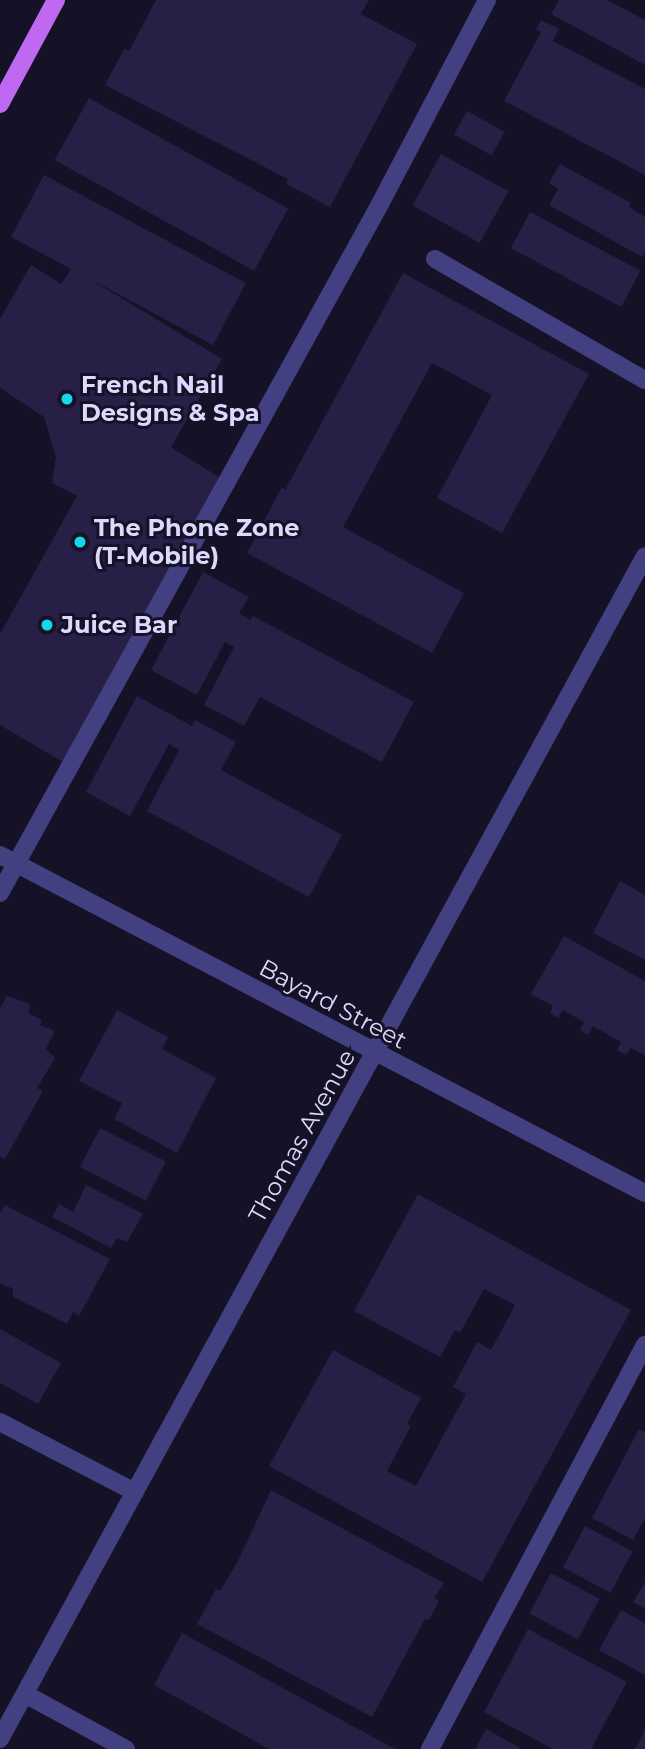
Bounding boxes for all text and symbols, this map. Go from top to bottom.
place label: French Nail Designs & Spa [81,371,260,427]
marker: French Nail Designs & Spa [59,391,75,407]
place label: The Phone Zone (T-Mobile) [94,514,300,570]
marker: The Phone Zone (T-Mobile) [72,534,88,550]
place label: Juice Bar [61,611,177,639]
marker: Juice Bar [39,617,55,633]
street label: Bayard Street [254,953,412,1055]
street label: Thomas Avenue [243,1045,361,1227]

